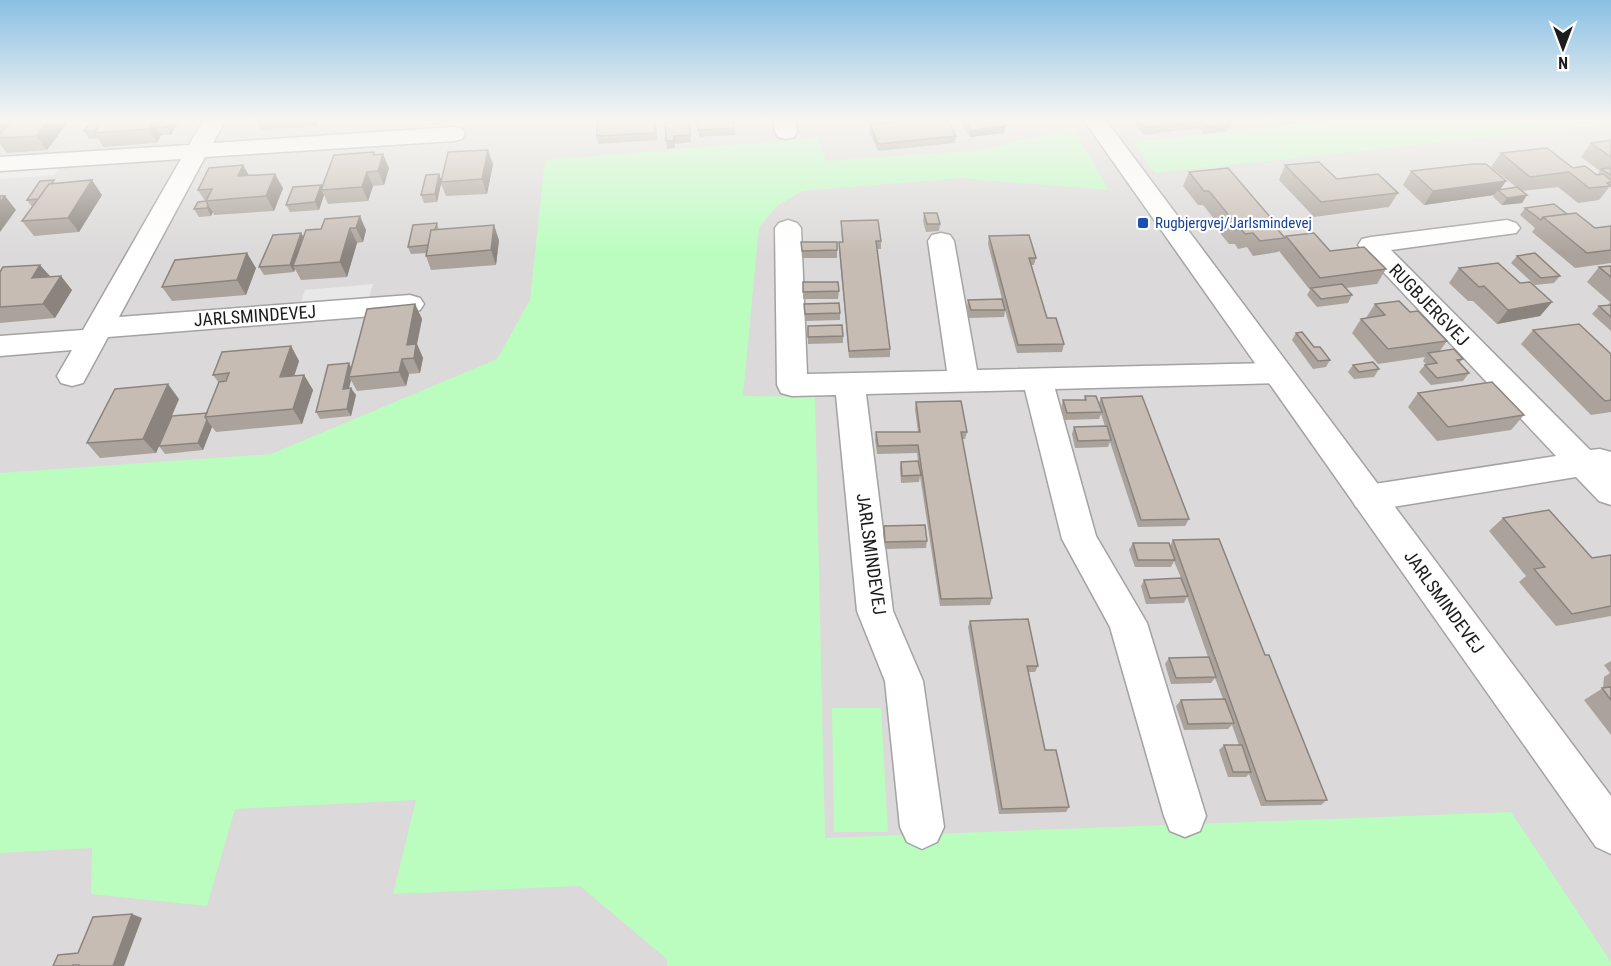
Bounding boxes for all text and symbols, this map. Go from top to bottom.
north arrow [1533,18,1593,78]
text: N [1558,53,1568,72]
place label: Rugbjergvej/Jarlsmindevej [1155,214,1312,232]
marker: Rugbjergvej/Jarlsmindevej [1136,216,1150,230]
street label: RUGBJERGVEJ [1385,259,1474,350]
street label: JARLSMINDEVEJ [193,301,317,330]
street label: JARLSMINDEVEJ [853,492,890,616]
street label: JARLSMINDEVEJ [1400,546,1489,657]

